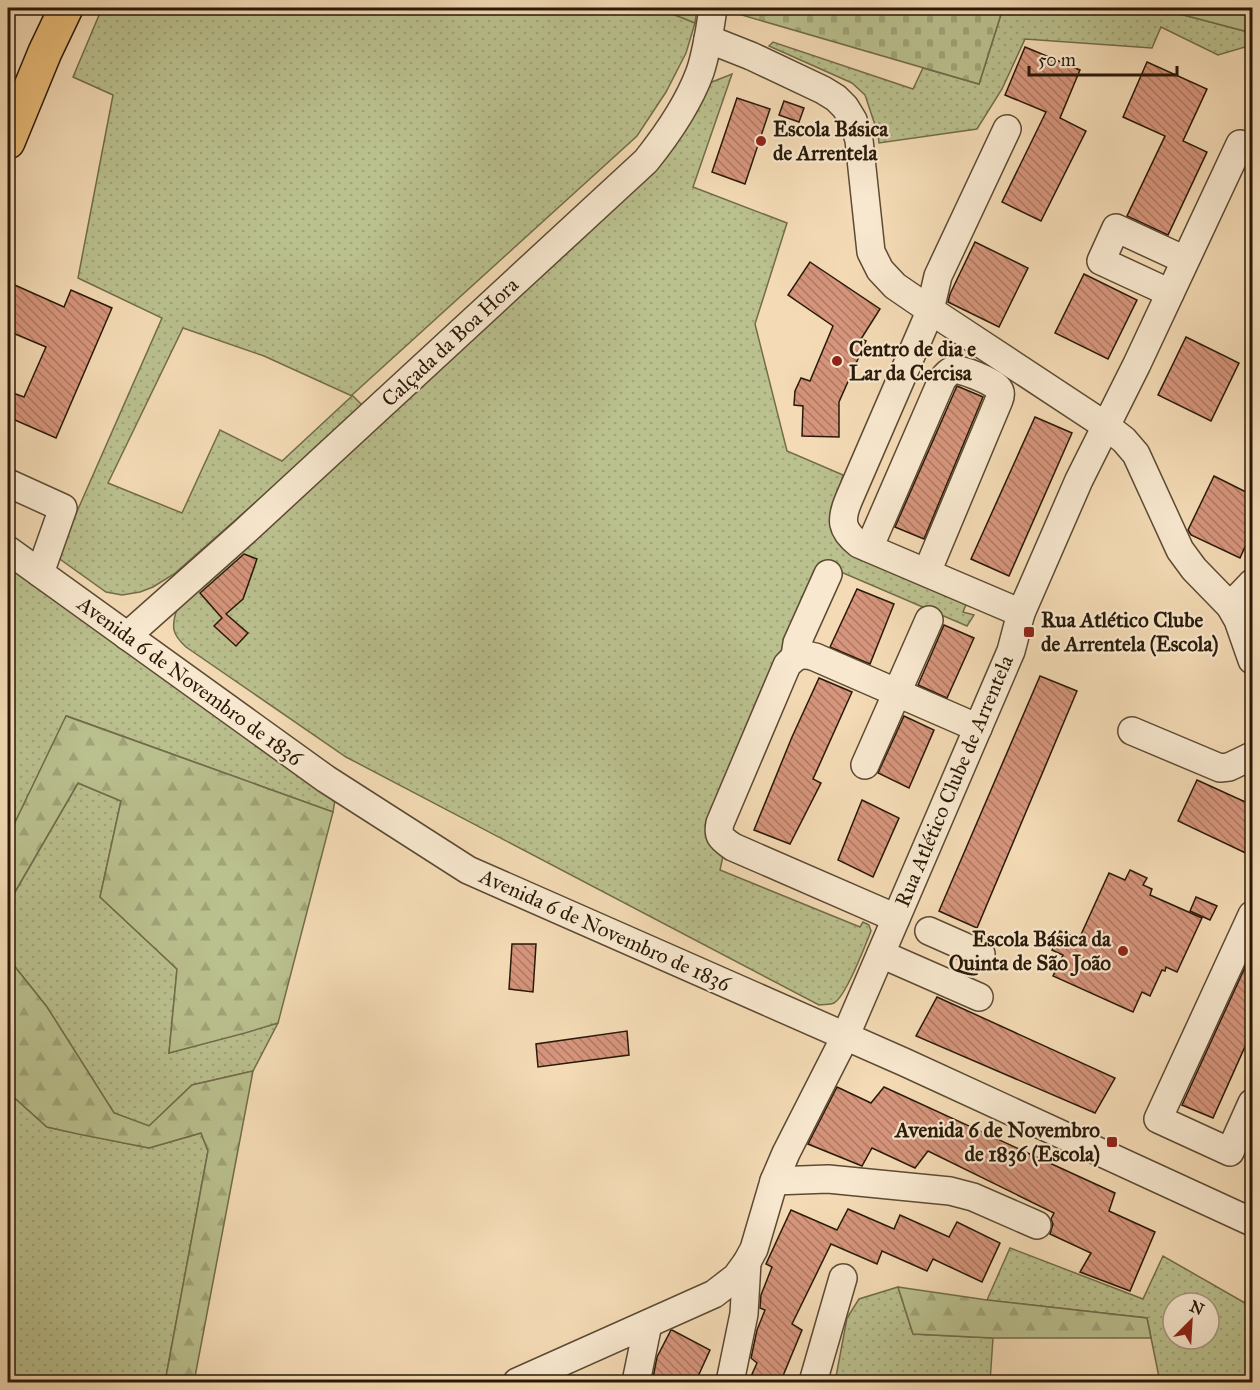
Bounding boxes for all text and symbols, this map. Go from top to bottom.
scale bar [1029,39,1178,77]
text: 50 m [1038,49,1076,71]
place label: Escola Básica de Arrentela [773,116,889,166]
marker: Escola Básica de Arrentela [754,134,768,148]
street label: Calçada da Boa Hora [376,272,524,412]
place label: Centro de dia e Lar da Cercisa [849,336,976,386]
marker: Centro de dia e Lar da Cercisa [830,354,844,368]
street label: Avenida 6 de Novembro de 1836 [72,590,309,772]
place label: Rua Atlético Clube de Arrentela (Escola) [1041,607,1218,657]
marker: Rua Atlético Clube de Arrentela (Escola) [1022,625,1036,639]
street label: Rua Atlético Clube de Arrentela [889,651,1019,911]
street label: Avenida 6 de Novembro de 1836 [475,862,735,998]
place label: Escola Básica da Quinta de São João [949,926,1112,977]
marker: Escola Básica da Quinta de São João [1116,944,1130,958]
place label: Avenida 6 de Novembro de 1836 (Escola) [893,1117,1100,1167]
marker: Avenida 6 de Novembro de 1836 (Escola) [1105,1135,1119,1149]
north arrow [1161,1291,1221,1351]
text: N [1187,1296,1207,1319]

